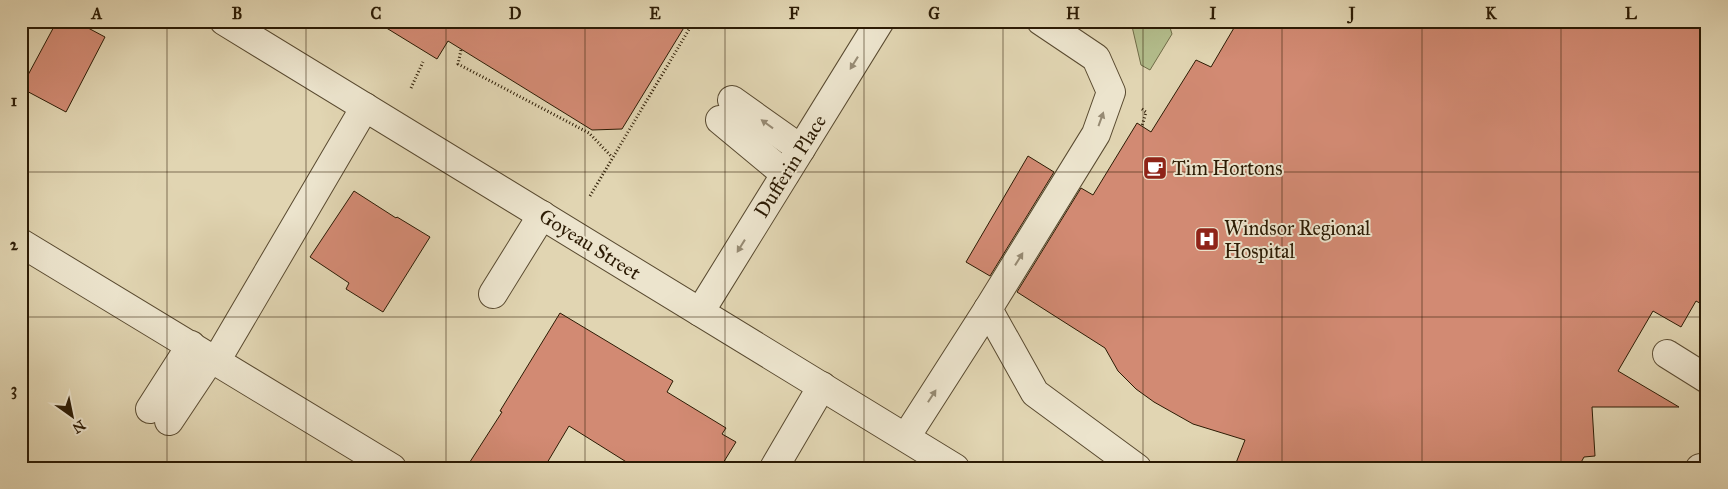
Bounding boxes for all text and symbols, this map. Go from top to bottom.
text: A [91,4,103,23]
text: B [232,4,242,23]
text: C [371,4,382,23]
text: D [509,4,522,23]
text: E [649,4,661,23]
text: F [789,4,800,23]
text: G [928,4,940,23]
text: H [1066,4,1080,23]
text: I [1210,4,1217,23]
text: J [1347,4,1356,24]
text: K [1485,4,1497,23]
text: L [1625,4,1637,23]
one-way arrow [849,56,859,69]
text: 1 [11,91,18,110]
street label: Dufferin Place [749,110,831,222]
one-way arrow [1098,112,1105,127]
one-way arrow [760,119,774,129]
cafe icon: Tim Hortons [1142,155,1168,181]
place label: Tim Hortons [1172,156,1282,180]
street label: Goyeau Street [535,203,645,285]
place label: Windsor Regional Hospital [1224,216,1371,263]
hospital icon: Windsor Regional Hospital [1194,226,1220,252]
text: 2 [10,235,19,254]
one-way arrow [736,239,745,252]
one-way arrow [1015,253,1024,266]
text: 3 [11,380,17,400]
one-way arrow [927,390,937,403]
north arrow [48,392,98,442]
text: N [69,416,88,437]

